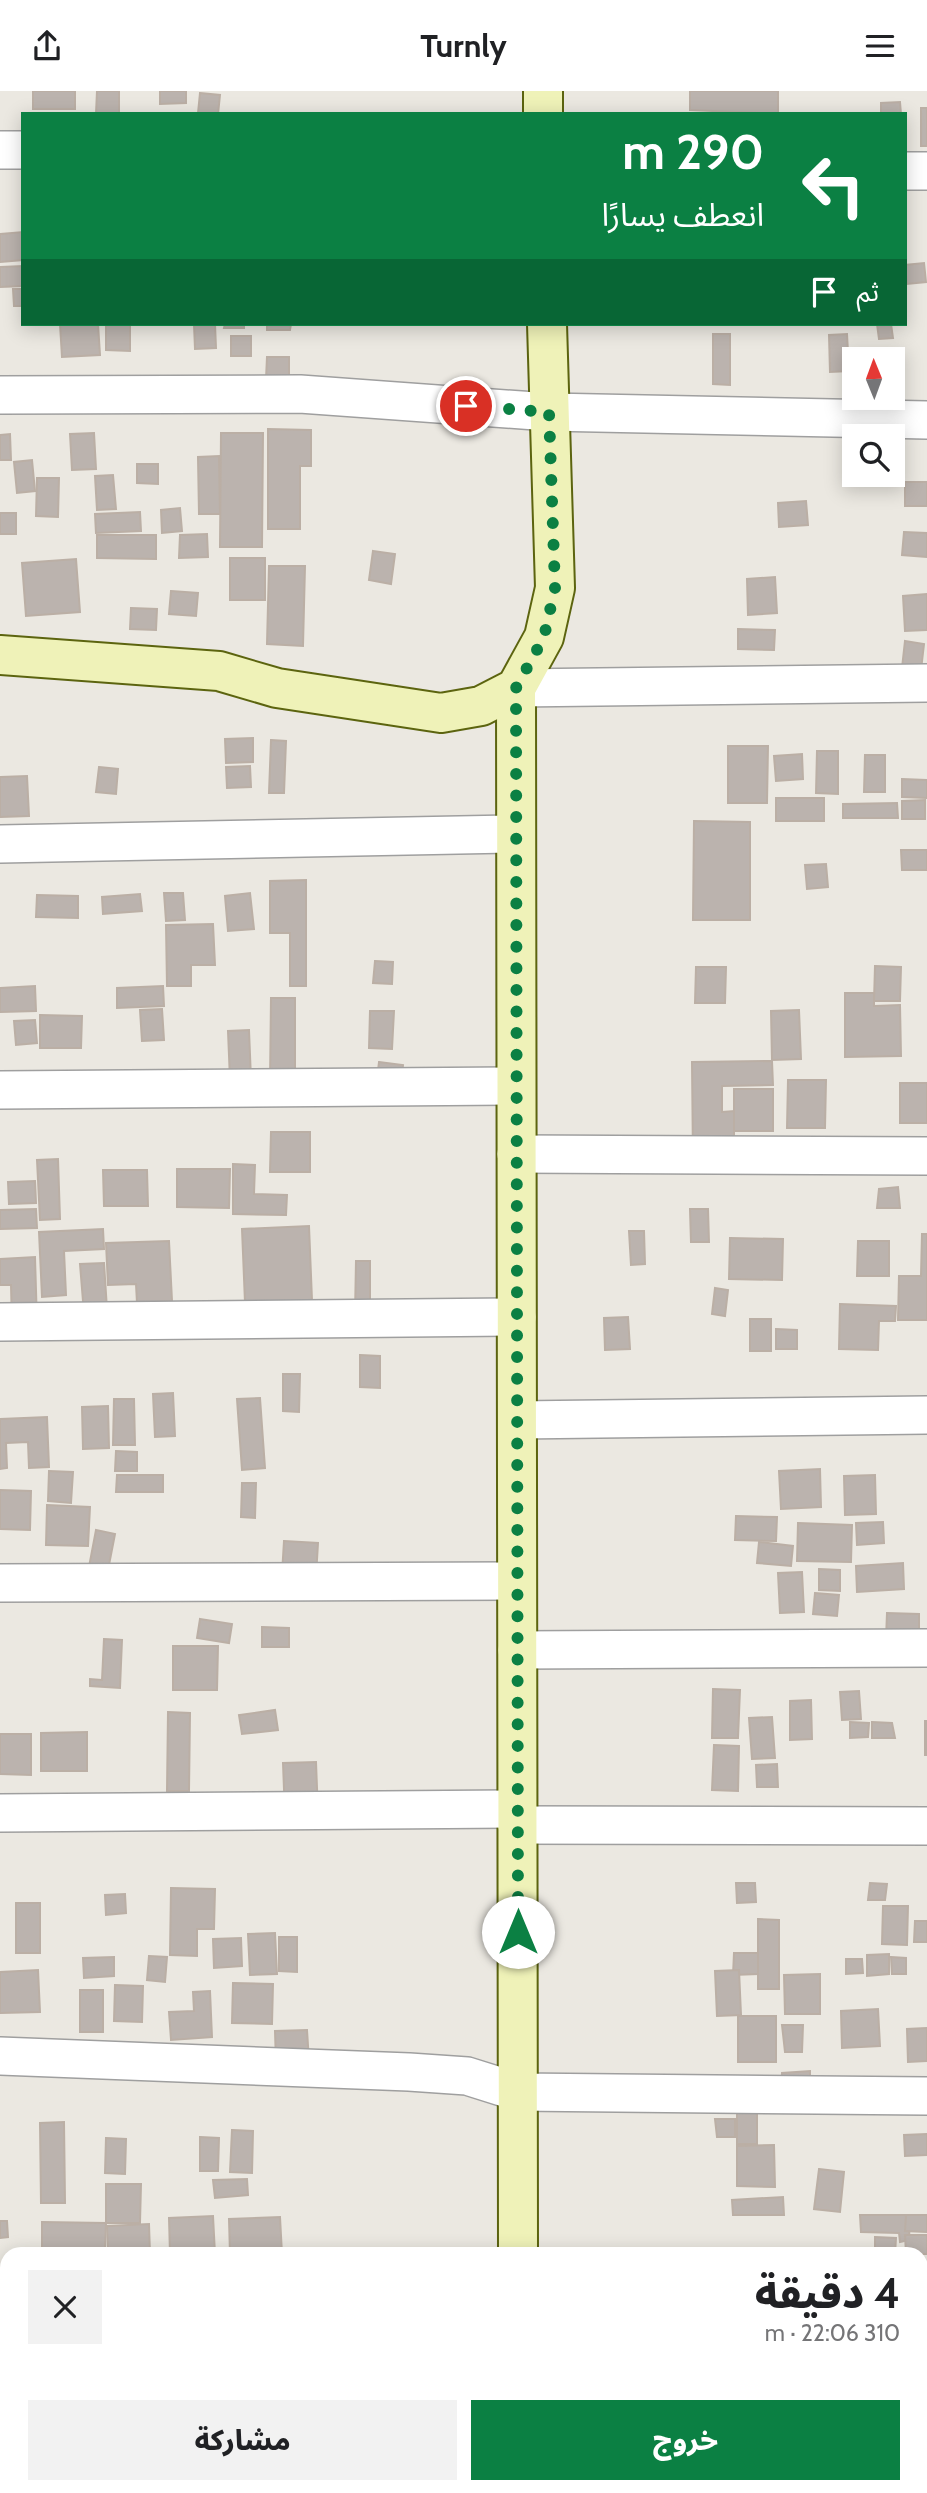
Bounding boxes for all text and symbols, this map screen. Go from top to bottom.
text: Turnly [420,26,507,65]
icon: share [28,27,66,65]
icon: menu [861,27,899,65]
text: 290 m [622,122,764,181]
icon: left [788,140,879,231]
text: انعطف يسارًا [601,195,764,234]
icon: arrive [805,273,843,311]
text: ثم [857,276,879,308]
north arrow [842,347,905,409]
map controls [842,347,905,487]
pin [436,376,496,436]
icon: arrive [447,387,485,425]
button: search [842,424,905,487]
position arrow [481,1895,555,1969]
text: 4 دقيقة [755,2267,900,2319]
button: close [28,2270,102,2344]
text: 310 m · 22:06 [765,2319,900,2347]
button: مشاركة [28,2400,457,2480]
button: خروج [471,2400,900,2480]

